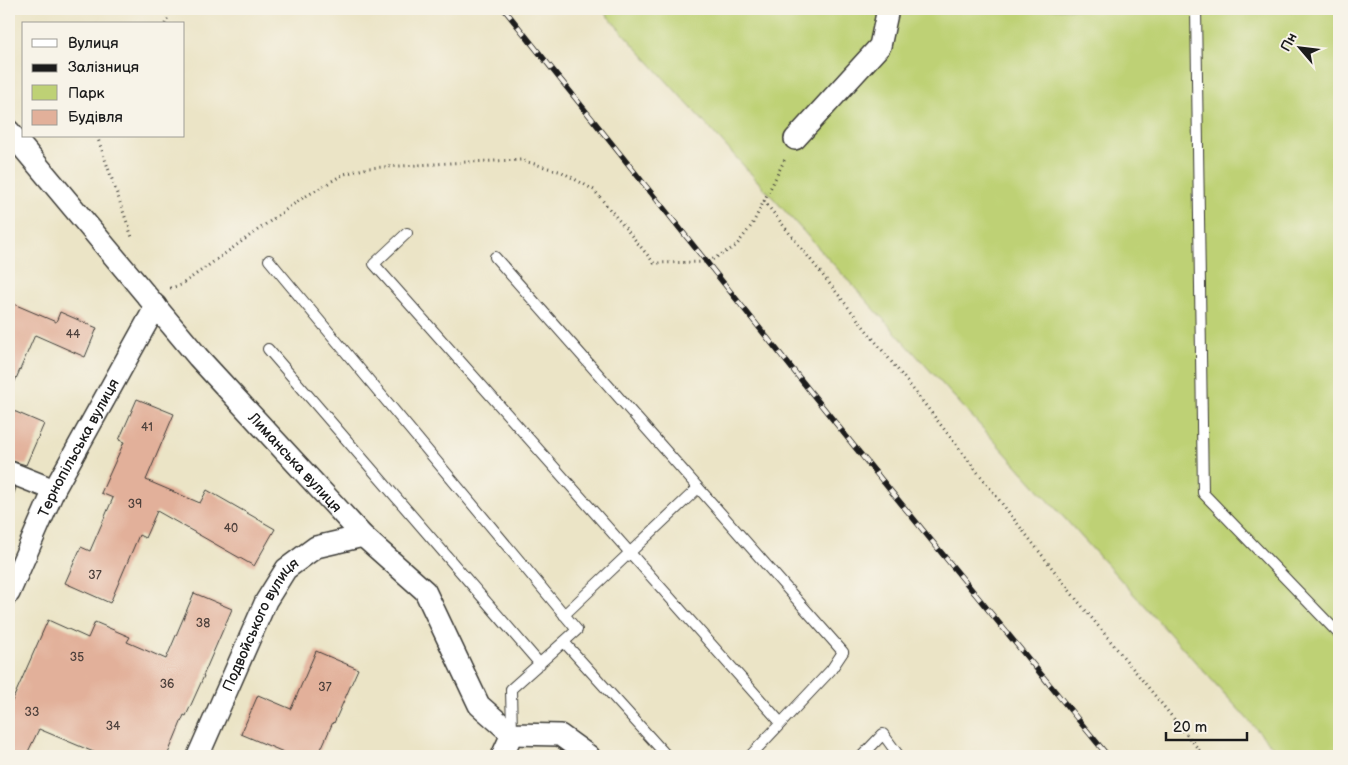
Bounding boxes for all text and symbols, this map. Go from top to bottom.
legend [22,22,185,138]
north arrow [1276,22,1326,72]
text: Пн [1277,30,1301,54]
text: Вулиця [68,34,119,53]
text: Залізниця [68,58,139,77]
text: Парк [68,84,105,103]
text: Будівля [68,108,123,127]
house number: 44 [66,327,81,342]
street label: Тернопільська вулиця [34,375,123,520]
street label: Лиманська вулиця [244,408,346,516]
house number: 41 [141,420,153,435]
house number: 39 [128,497,142,512]
house number: 40 [224,521,238,536]
street label: Подвойського вулиця [218,553,302,694]
house number: 37 [88,568,102,583]
house number: 38 [196,616,210,631]
house number: 35 [70,650,84,665]
house number: 36 [160,677,174,692]
house number: 37 [318,680,332,695]
house number: 33 [25,705,39,720]
scale bar [1166,710,1247,742]
text: 20 m [1173,718,1207,737]
house number: 34 [106,719,121,734]

